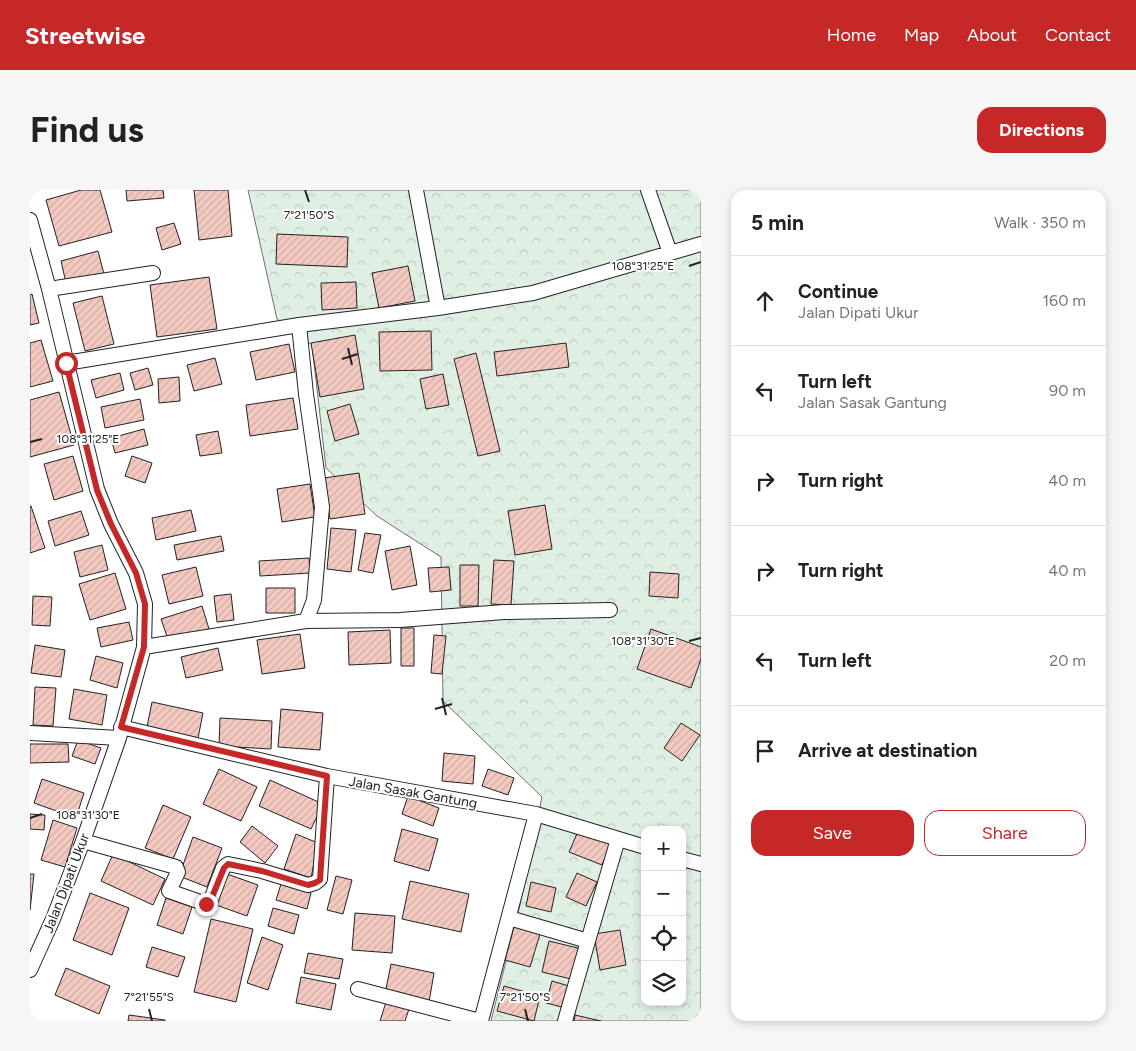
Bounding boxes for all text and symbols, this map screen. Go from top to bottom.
text: Streetwise [25,21,145,50]
text: Home [827,24,876,46]
text: Map [904,24,939,46]
text: About [967,24,1017,46]
text: Contact [1045,24,1111,46]
button: Directions [977,107,1106,153]
text: Find us [30,109,144,151]
text: 7°21'50"S [284,208,334,222]
text: 5 min [751,210,804,235]
text: Walk · 350 m [994,213,1086,232]
text: 108°31'25"E [612,259,674,273]
text: Continue [798,280,878,303]
icon: ahead [751,287,779,315]
text: 160 m [1043,291,1086,310]
text: Jalan Dipati Ukur [798,303,918,322]
route start [55,352,78,375]
text: Turn left [798,370,872,393]
icon: left [751,377,779,405]
text: 90 m [1049,381,1086,400]
text: Jalan Sasak Gantung [798,393,947,412]
text: 108°31'25"E [57,432,119,446]
icon: right [751,467,779,495]
text: Turn right [798,469,884,492]
text: 40 m [1048,471,1086,490]
icon: right [751,557,779,585]
text: Turn right [798,559,884,582]
text: 40 m [1048,561,1086,580]
text: 108°31'30"E [611,634,675,648]
icon: left [751,647,779,675]
text: Turn left [798,649,872,672]
text: 20 m [1049,651,1086,670]
icon: arrive [751,737,779,765]
text: Arrive at destination [798,739,977,762]
street label: Jalan Sasak Gantung [347,773,479,812]
text: 108°31'30"E [56,808,120,822]
button: Save [751,810,914,856]
button: Share [924,810,1086,856]
map controls [641,826,686,1006]
button: + [641,826,686,871]
street label: Jalan Dipati Ukur [40,831,93,935]
button: − [641,871,686,916]
route end [195,893,218,916]
button: locate [641,916,686,961]
button: layers [641,961,686,1006]
text: 7°21'55"S [124,990,174,1004]
text: 7°21'50"S [500,990,550,1004]

